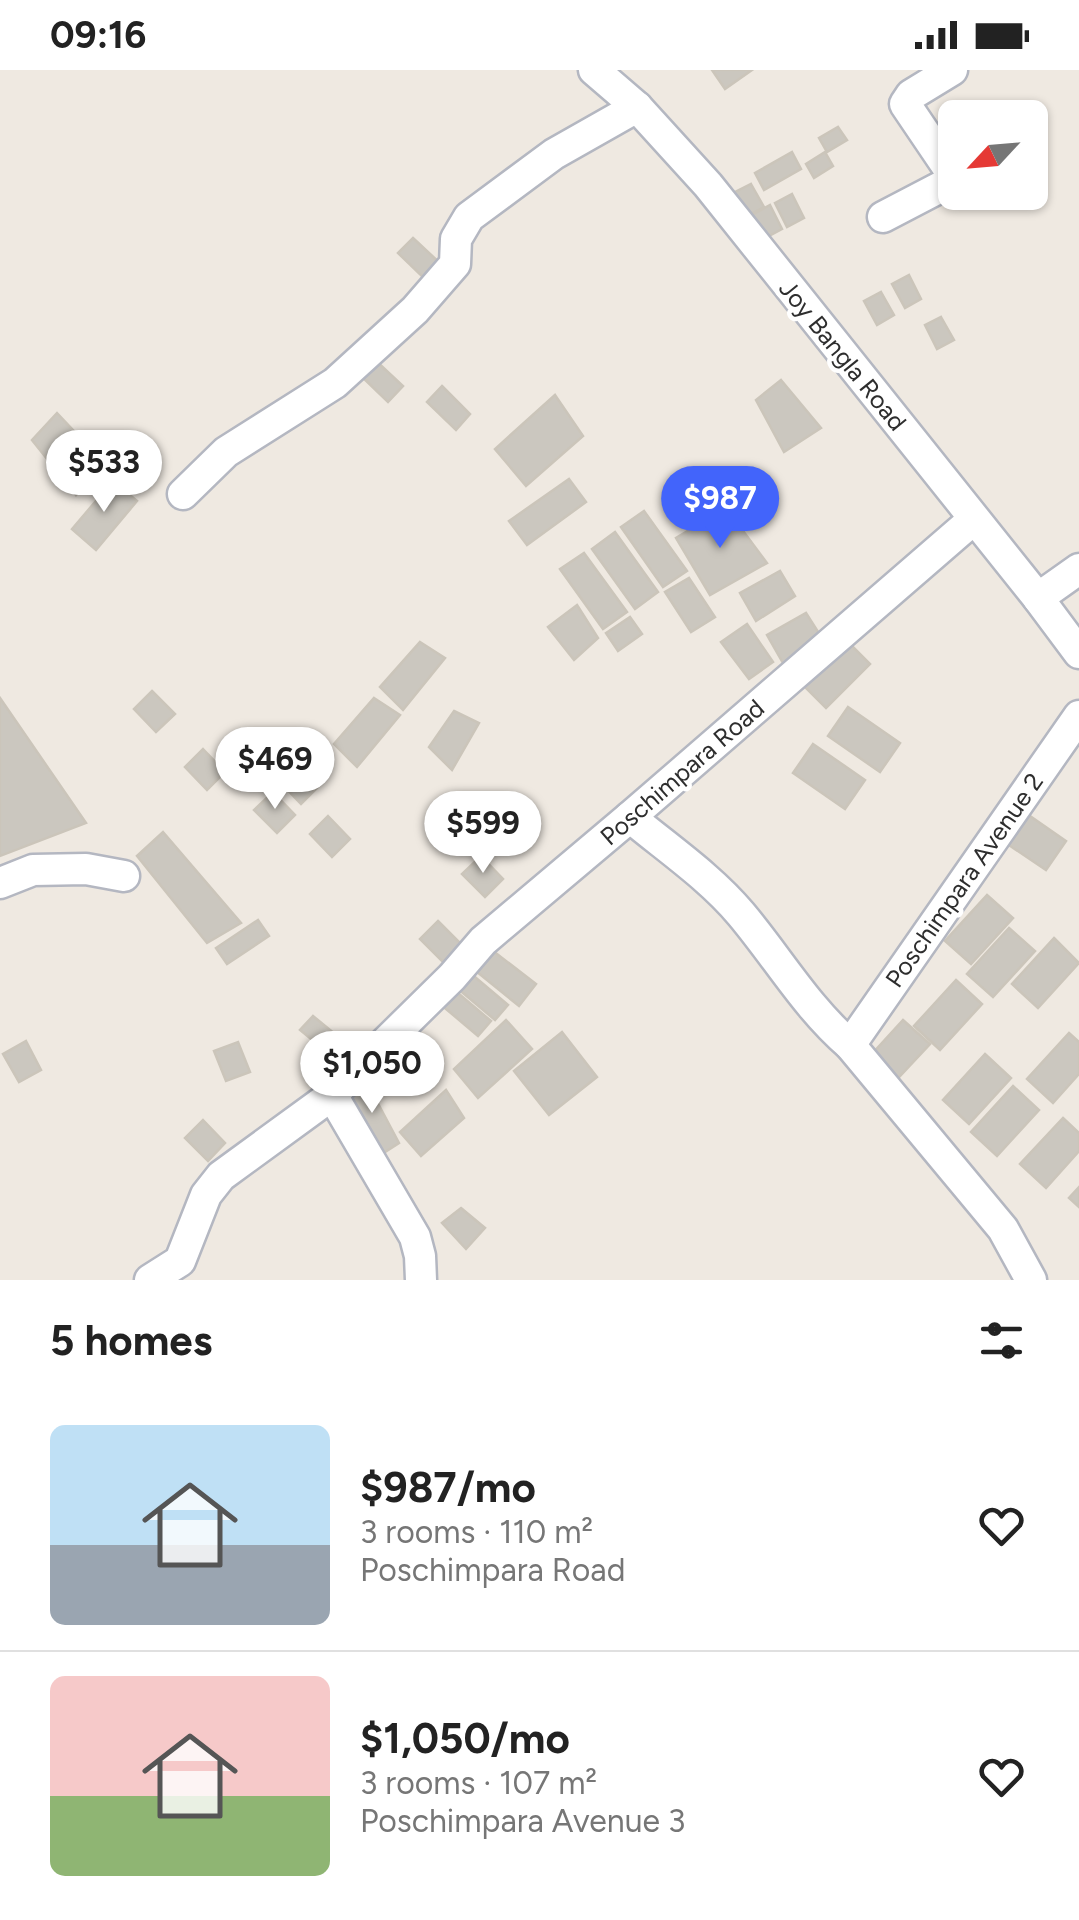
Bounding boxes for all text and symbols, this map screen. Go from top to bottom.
text: 09:16 [50,12,146,58]
north arrow [938,100,1048,210]
map controls [938,100,1048,210]
street label: Joy Bangla Road [773,274,913,436]
pin: $533 [45,430,163,515]
text: $533 [68,443,140,481]
pin: $987 [661,466,779,551]
text: $987 [683,479,757,517]
street label: Poschimpara Road [594,693,770,851]
pin: $469 [216,727,334,812]
text: $469 [237,740,313,778]
street label: Poschimpara Avenue 2 [879,767,1049,993]
pin: $599 [424,791,542,876]
text: $599 [446,804,520,842]
pin: $1,050 [291,1031,453,1116]
text: $1,050 [322,1044,422,1082]
icon: filters [974,1313,1029,1368]
text: 5 homes [50,1315,212,1366]
text: $987/mo [360,1462,536,1513]
icon: home [130,1465,250,1585]
icon: heart [974,1498,1029,1553]
text: 3 rooms · 110 m² [360,1513,593,1551]
text: Poschimpara Road [360,1551,625,1589]
text: $1,050/mo [360,1713,570,1764]
icon: home [130,1716,250,1836]
icon: heart [974,1749,1029,1804]
text: 3 rooms · 107 m² [360,1764,597,1802]
text: Poschimpara Avenue 3 [360,1802,685,1840]

